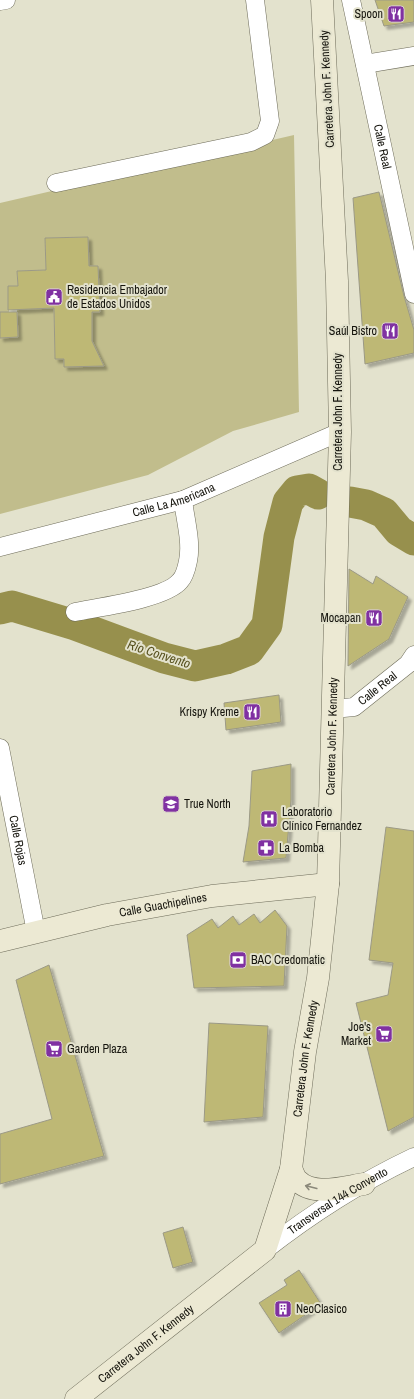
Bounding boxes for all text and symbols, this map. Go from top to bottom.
restaurant icon: Spoon [386,4,406,24]
place label: Spoon [355,6,383,22]
street label: Carretera John F. Kennedy [316,30,338,148]
street label: Calle Real [370,123,395,171]
place label: Residencia Embajador de Estados Unidos [67,282,168,312]
public building icon: Residencia Embajador de Estados Unidos [44,287,64,307]
restaurant icon: Saúl Bistro [380,321,400,341]
place label: Saúl Bistro [329,323,377,339]
street label: Carretera John F. Kennedy [330,353,346,471]
street label: Calle La Americana [131,479,218,521]
restaurant icon: Mocapan [364,608,384,628]
place label: Mocapan [321,610,361,626]
water label: Río Convento [125,636,193,672]
street label: Calle Real [355,668,400,709]
street label: Carretera John F. Kennedy [322,677,341,795]
restaurant icon: Krispy Kreme [242,702,262,722]
place label: Krispy Kreme [179,704,239,720]
school or university icon: True North [161,794,181,814]
place label: True North [184,796,231,812]
place label: Laboratorio Clínico Fernandez [282,804,362,834]
hospital icon: Laboratorio Clínico Fernandez [259,809,279,829]
street label: Calle Rojas [5,814,31,867]
pharmacy icon: La Bomba [256,838,276,858]
place label: La Bomba [279,840,324,856]
street label: Calle Guachipelines [118,889,208,921]
bank icon: BAC Credomatic [228,950,248,970]
place label: BAC Credomatic [251,952,325,968]
street label: Carretera John F. Kennedy [289,999,322,1118]
place label: Joe's Market [341,1019,371,1049]
supermarket icon: Joe's Market [374,1024,394,1044]
supermarket icon: Garden Plaza [44,1039,64,1059]
place label: Garden Plaza [67,1041,128,1057]
street label: Transversal 144 Convento [285,1163,391,1238]
one-way arrow [305,1183,318,1190]
building icon: NeoClasico [273,1299,293,1319]
street label: Carretera John F. Kennedy [95,1301,197,1387]
place label: NeoClasico [296,1301,347,1317]

